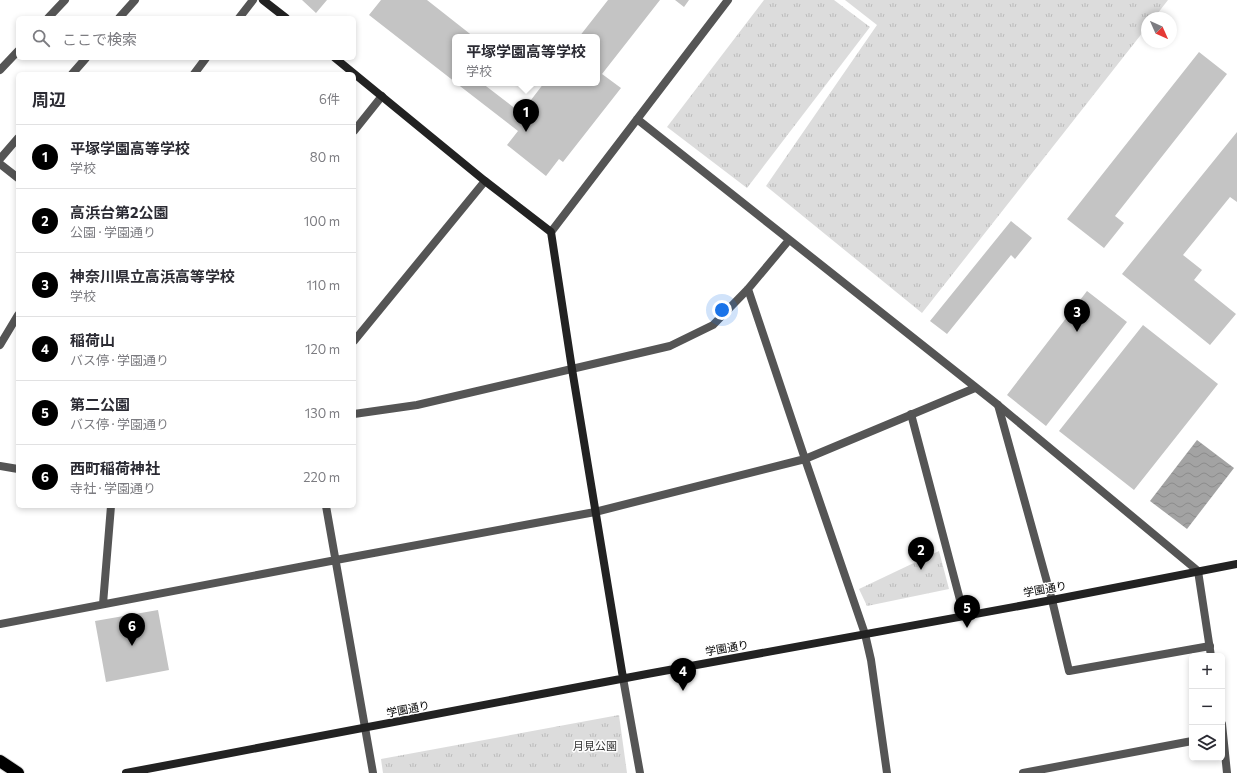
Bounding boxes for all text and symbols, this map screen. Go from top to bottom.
north arrow [1141,12,1177,48]
search box [16,16,356,60]
icon: search [30,27,52,49]
text: ここで検索 [62,30,137,48]
popup [452,34,600,86]
text: 平塚学園高等学校 [466,42,586,60]
text: 学校 [466,63,492,79]
text: 周辺 [32,89,66,110]
text: 6件 [319,91,340,107]
pin: 1 [513,99,539,132]
text: 平塚学園高等学校 [70,139,190,157]
text: 1 [42,149,48,165]
text: 80 m [310,149,340,165]
text: 学校 [70,160,96,176]
text: 高浜台第2公園 [70,203,169,221]
text: 2 [41,213,49,229]
text: 100 m [304,213,340,229]
text: 公園 · 学園通り [70,224,156,240]
text: 神奈川県立高浜高等学校 [70,267,235,285]
text: 3 [41,277,49,293]
text: 110 m [307,277,340,293]
text: 学校 [70,288,96,304]
pin: 3 [1064,299,1090,332]
your location [712,300,732,320]
text: 稲荷山 [70,331,115,349]
text: 4 [41,341,49,357]
text: 120 m [305,341,340,357]
text: バス停 · 学園通り [70,352,169,368]
text: 第二公園 [70,395,130,413]
text: 5 [41,405,49,421]
text: 130 m [305,405,340,421]
text: バス停 · 学園通り [70,416,169,432]
text: 西町稲荷神社 [70,459,160,477]
text: 6 [41,469,49,485]
text: 220 m [303,469,340,485]
text: 寺社 · 学園通り [70,480,156,496]
pin: 2 [908,537,934,570]
street label: 学園通り [1022,578,1068,599]
pin: 5 [954,595,980,628]
pin: 6 [119,613,145,646]
street label: 学園通り [704,637,750,658]
map controls [1189,653,1225,761]
button: + [1189,653,1225,689]
pin: 4 [670,658,696,691]
button: − [1189,689,1225,725]
street label: 学園通り [385,698,431,719]
button: layers [1189,725,1225,761]
park label: 月見公園 [573,739,617,752]

